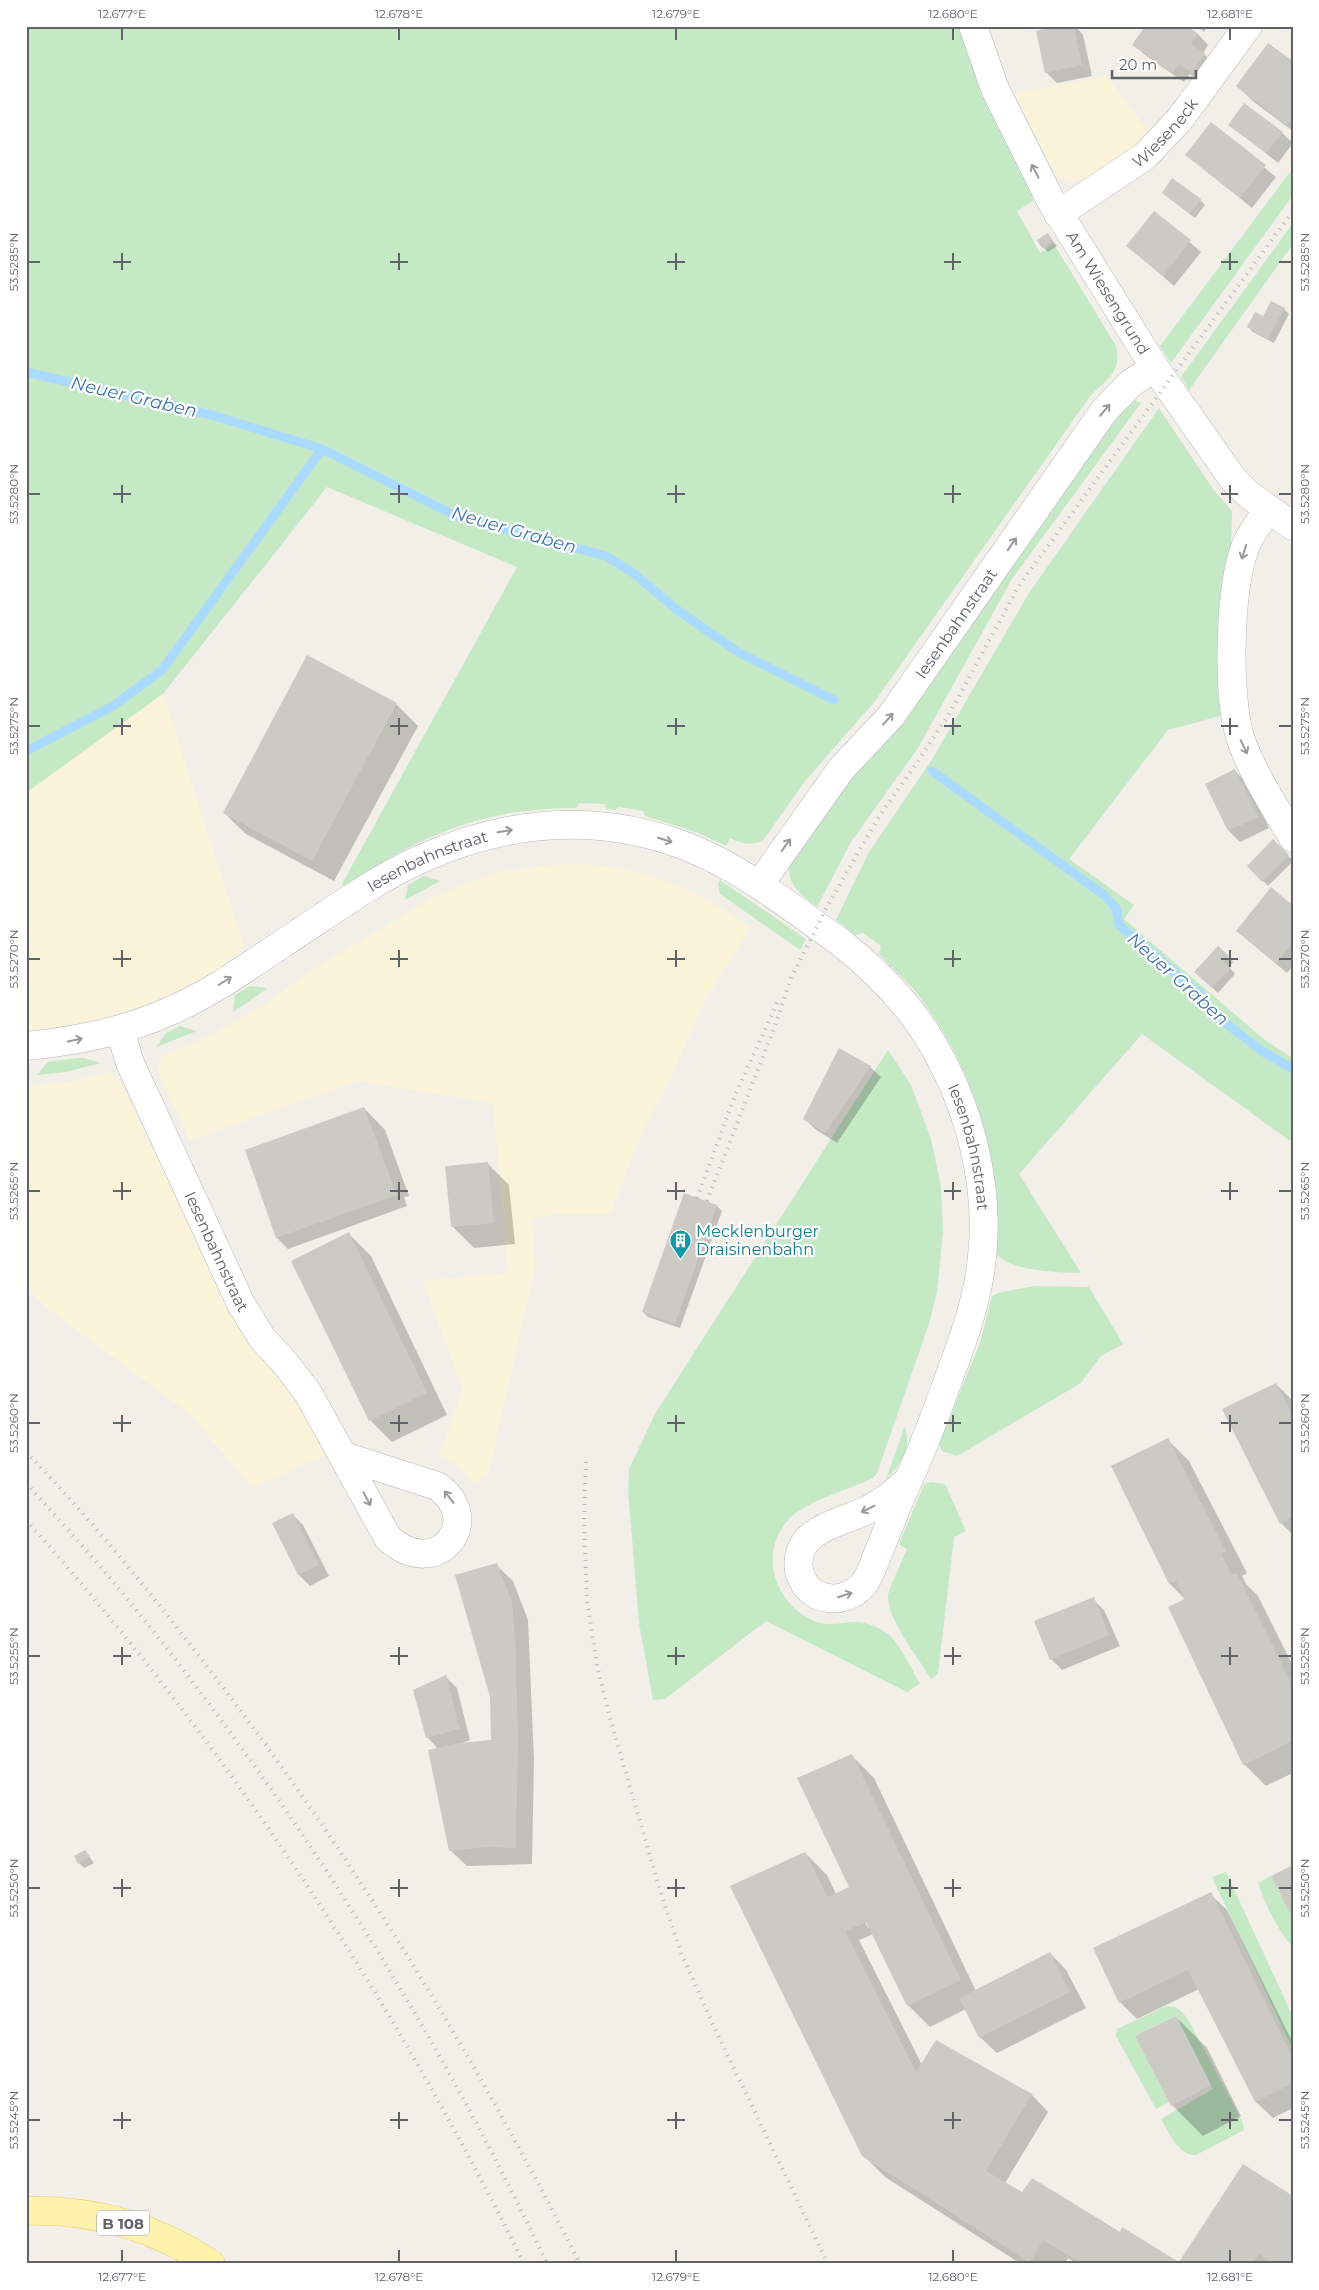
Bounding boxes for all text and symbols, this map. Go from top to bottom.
text: 12.677°E [98,6,146,21]
text: 12.678°E [375,6,423,21]
text: 12.679°E [652,6,700,21]
text: 12.680°E [928,6,978,21]
text: 12.681°E [1207,6,1253,21]
scale bar [1112,48,1195,80]
text: 20 m [1119,55,1157,74]
street label: Wieseneck [1128,94,1202,171]
one-way arrow [1030,164,1040,179]
street label: Am Wiesengrund [1062,227,1154,358]
text: 53.5285°N [6,233,21,291]
text: 53.5285°N [1297,233,1312,291]
water label: Neuer Graben [69,372,199,422]
one-way arrow [1100,404,1111,417]
text: 53.5280°N [6,464,21,524]
text: 53.5280°N [1297,464,1312,524]
water label: Neuer Graben [449,502,579,558]
one-way arrow [1007,537,1017,551]
one-way arrow [1239,544,1249,560]
street label: Iesenbahnstraat [911,564,1001,682]
text: 53.5275°N [6,697,21,755]
text: 53.5275°N [1297,697,1312,755]
one-way arrow [882,712,894,725]
one-way arrow [1240,739,1249,754]
one-way arrow [497,825,513,835]
street label: Iesenbahnstraat [363,826,490,895]
one-way arrow [657,836,673,846]
one-way arrow [781,838,791,852]
water label: Neuer Graben [1123,928,1233,1030]
text: 53.5270°N [6,929,21,989]
text: 53.5270°N [1297,929,1312,989]
one-way arrow [217,975,231,985]
one-way arrow [66,1035,82,1044]
street label: Iesenbahnstraat [944,1081,993,1211]
text: 53.5265°N [6,1162,21,1220]
text: 53.5265°N [1297,1162,1312,1220]
street label: Iesenbahnstraat [181,1188,253,1316]
place label: Mecklenburger Draisinenbahn [696,1222,819,1259]
building icon: Mecklenburger Draisinenbahn [668,1228,692,1259]
text: 53.5260°N [6,1393,21,1453]
text: 53.5260°N [1297,1393,1312,1453]
one-way arrow [363,1491,373,1506]
one-way arrow [443,1491,454,1504]
one-way arrow [861,1505,876,1514]
one-way arrow [837,1590,853,1600]
text: 53.5255°N [6,1627,21,1685]
text: 53.5255°N [1297,1627,1312,1685]
text: 53.5250°N [6,1858,21,1918]
text: 53.5250°N [1297,1858,1312,1918]
text: 53.5245°N [6,2091,21,2149]
text: 53.5245°N [1297,2091,1312,2149]
road number: B 108 [97,2210,149,2236]
text: 12.677°E [98,2269,146,2284]
text: 12.678°E [375,2269,423,2284]
text: 12.679°E [652,2269,700,2284]
text: 12.680°E [928,2269,978,2284]
text: 12.681°E [1207,2269,1253,2284]

